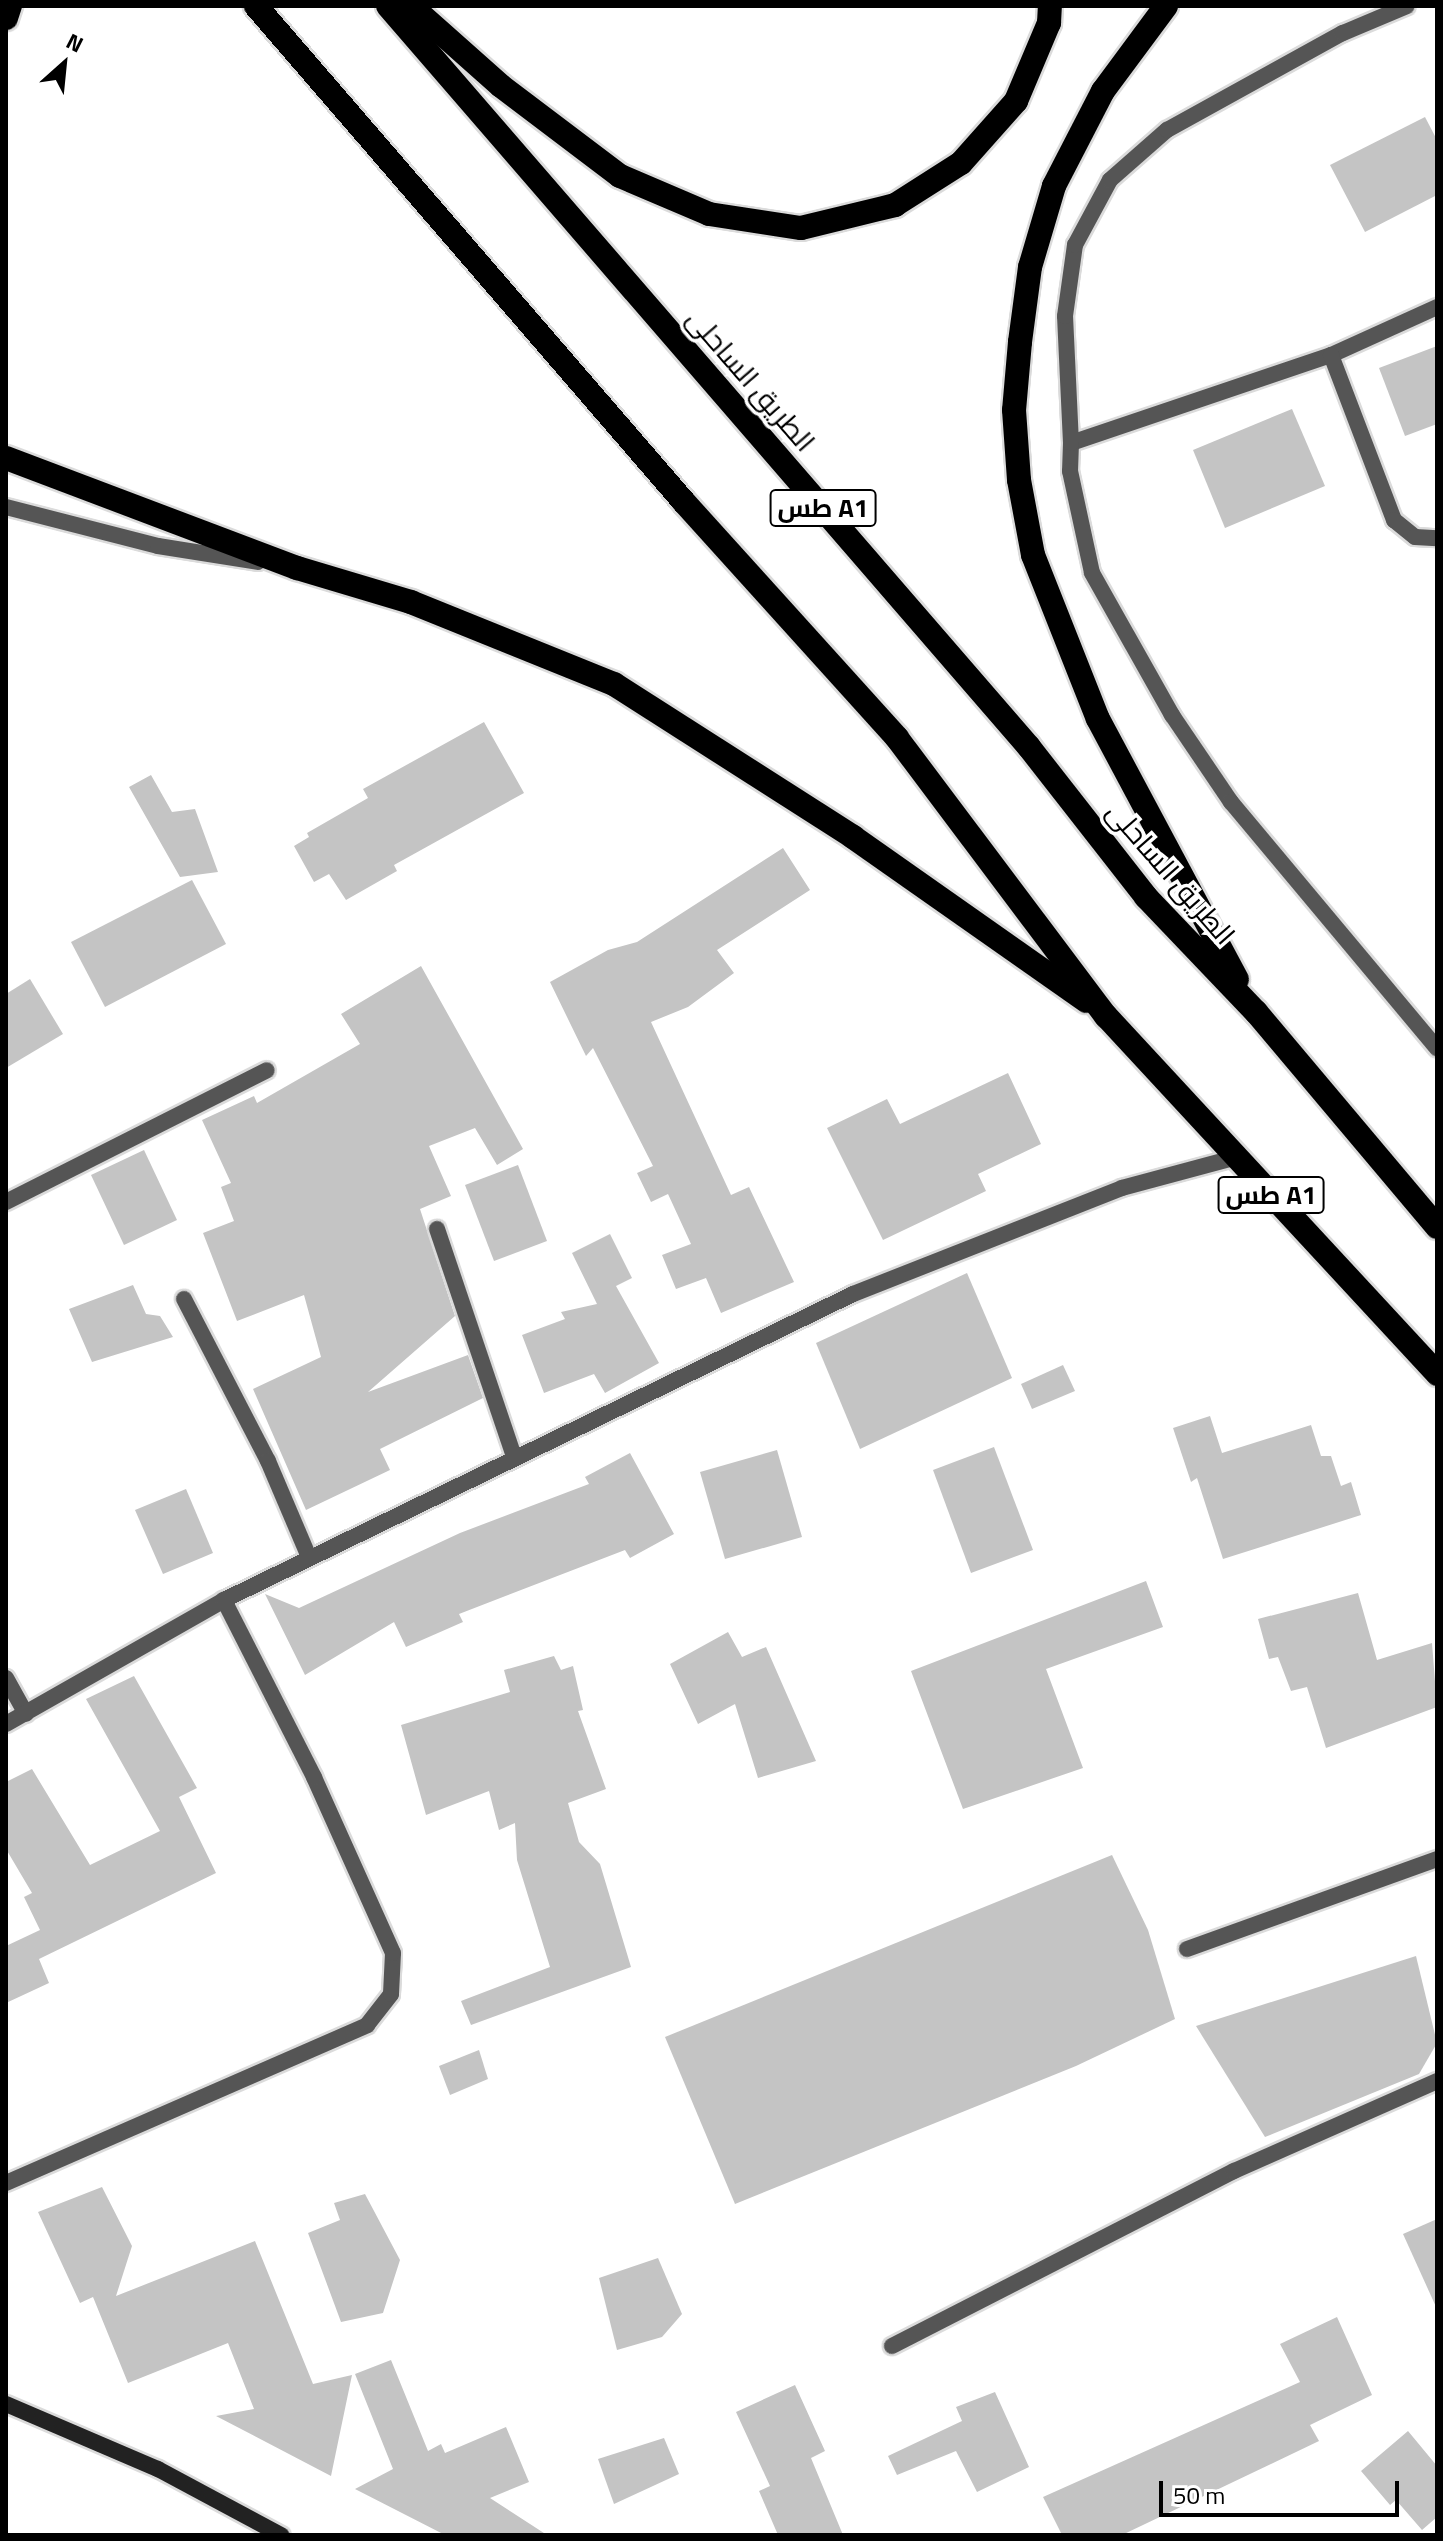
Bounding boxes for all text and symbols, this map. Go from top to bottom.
north arrow [24,24,104,104]
text: N [60,24,89,61]
street label: الطريق الساحلى [680,302,822,458]
road number: طس A1 [769,486,877,530]
street label: الطريق الساحلى [1100,795,1242,951]
road number: طس A1 [1217,1173,1325,1217]
scale bar [1163,2465,1403,2515]
text: 50 m [1173,2477,1225,2513]

